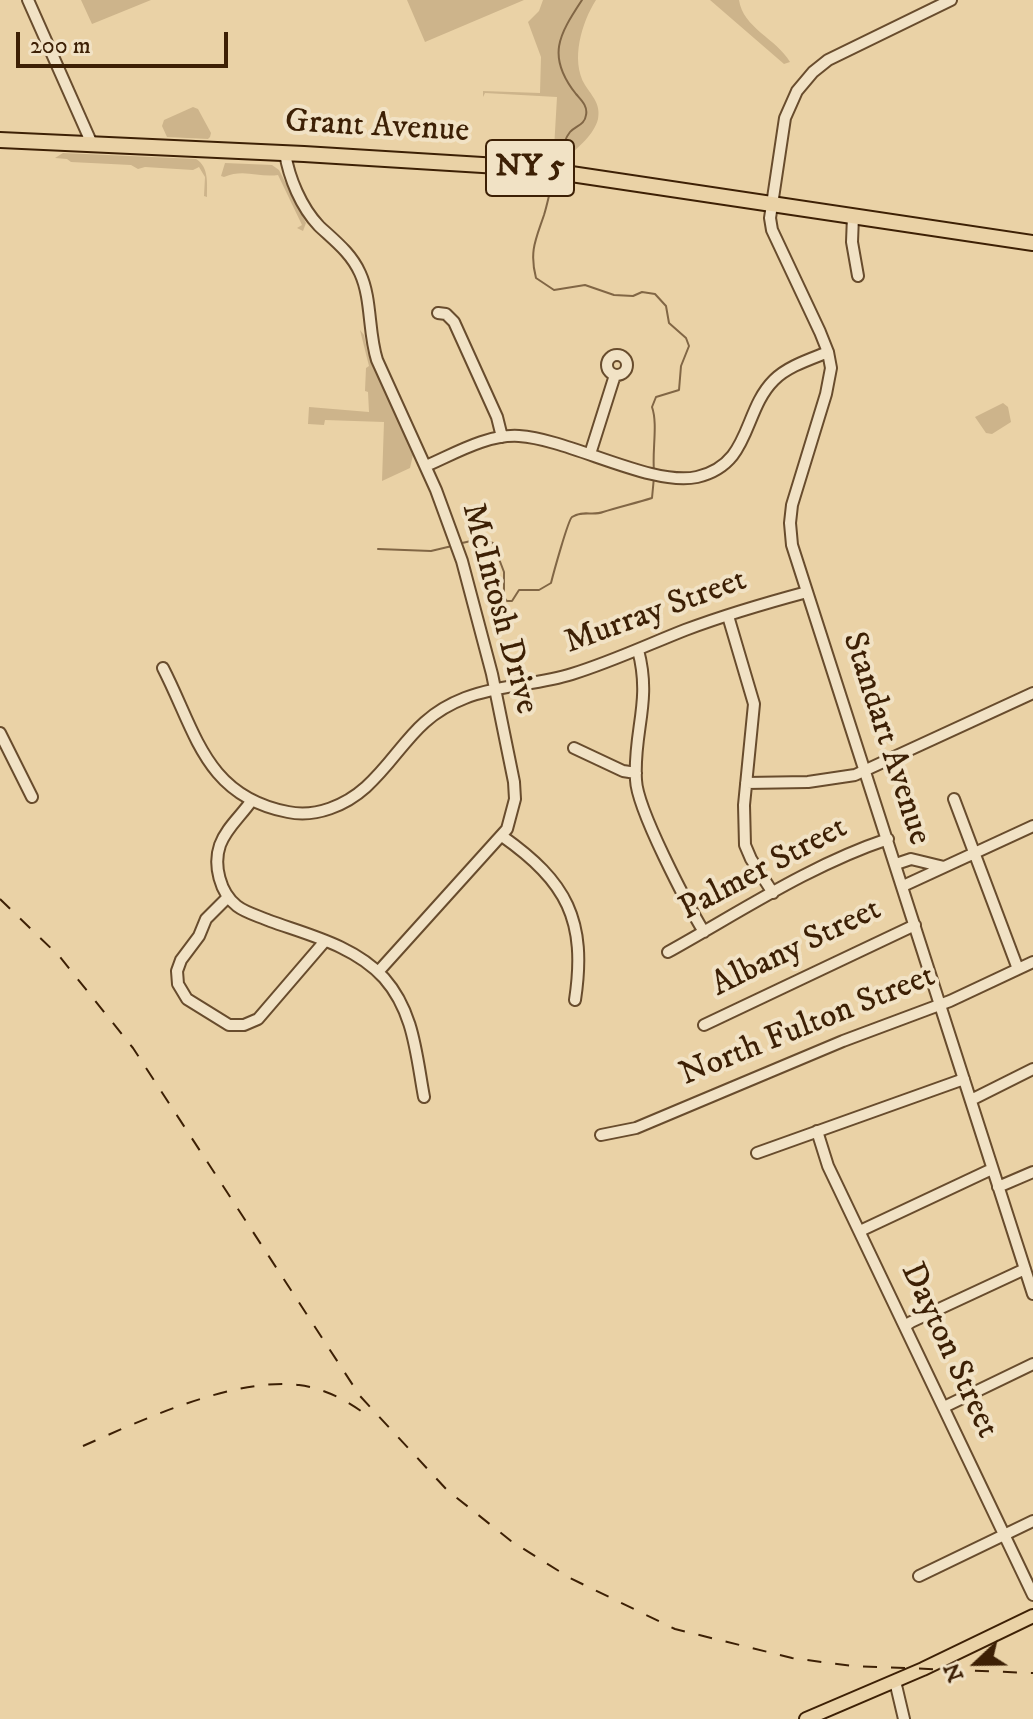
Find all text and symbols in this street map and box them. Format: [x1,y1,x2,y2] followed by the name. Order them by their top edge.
[20,16,232,66] scale bar
[30,31,91,61] text: 200 m
[284,103,470,153] street label: Grant Avenue
[486,140,574,196] road number: NY 5
[450,499,546,719] street label: McIntosh Drive
[560,561,752,665] street label: Murray Street
[831,628,939,850] street label: Standart Avenue
[673,809,855,931] street label: Palmer Street
[706,890,888,1008] street label: Albany Street
[674,957,942,1097] street label: North Fulton Street
[890,1257,1006,1445] street label: Dayton Street
[937,1623,1017,1703] north arrow
[938,1659,970,1686] text: N

